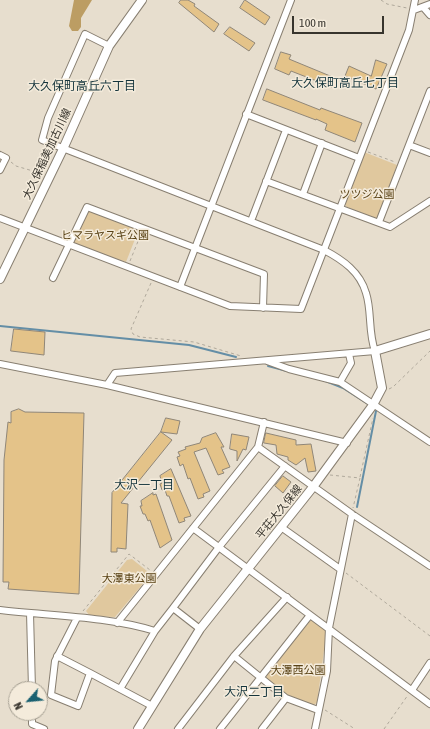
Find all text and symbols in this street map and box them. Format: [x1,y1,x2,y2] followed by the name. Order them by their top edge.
[294,8,386,34] scale bar
[299,16,326,30] text: 100 m
[291,76,399,90] district label: 大久保町高丘七丁目
[28,79,136,93] district label: 大久保町高丘六丁目
[20,106,74,202] street label: 大久保稲美加古川線
[340,188,394,202] park label: ツツジ公園
[61,229,149,243] park label: ヒマラヤスギ公園
[114,478,174,492] district label: 大沢一丁目
[253,482,305,542] street label: 平荘大久保線
[102,572,156,586] park label: 大澤東公園
[271,664,325,678] park label: 大澤西公園
[8,681,48,721] north arrow
[224,685,284,699] district label: 大沢二丁目
[11,700,25,712] text: N

